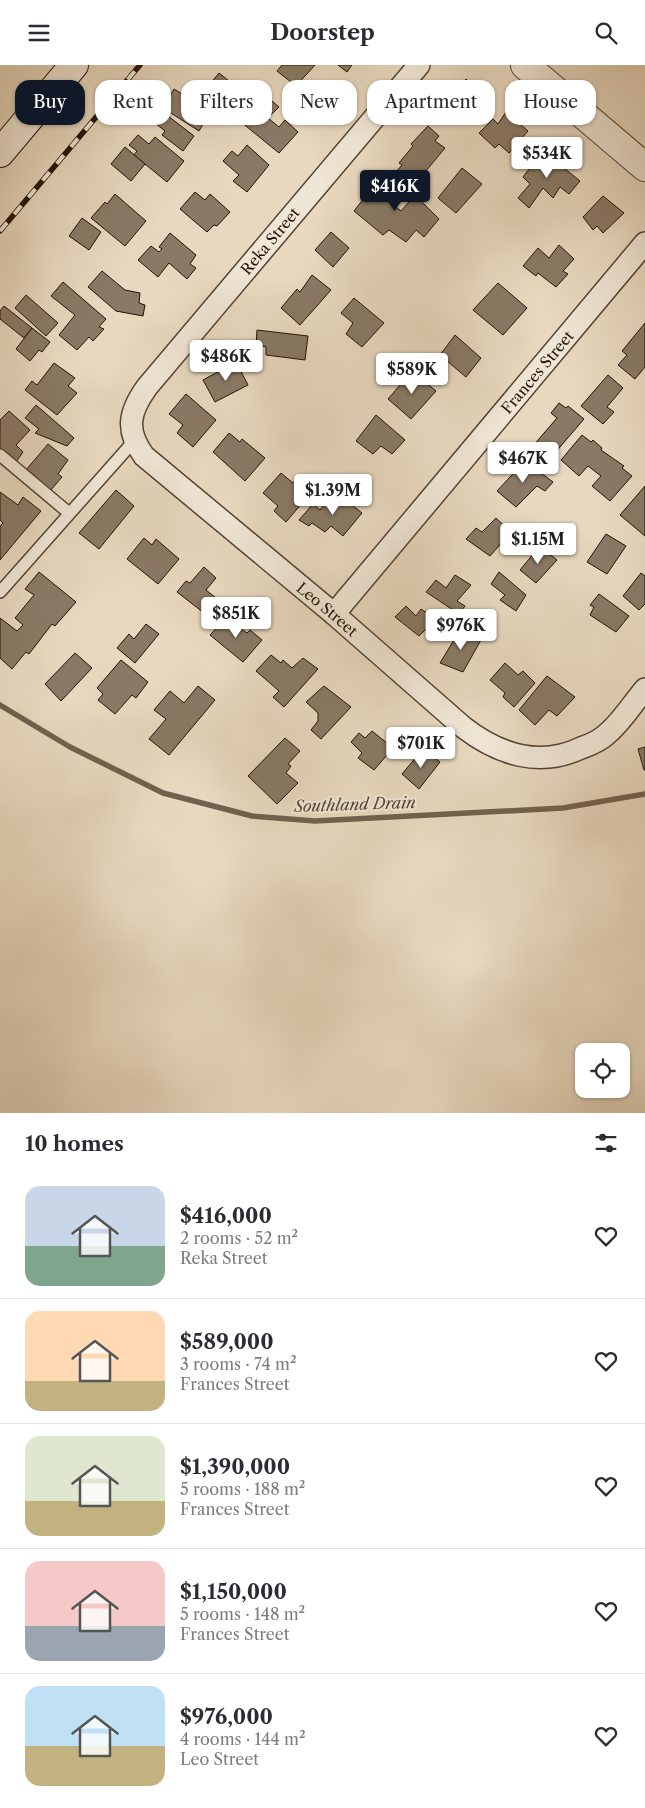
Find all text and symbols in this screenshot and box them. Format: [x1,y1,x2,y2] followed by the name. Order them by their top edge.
[25,19,53,47] icon: menu
[270,19,375,46] text: Doorstep
[592,19,620,47] icon: search
[15,80,85,125] chip: Buy
[95,80,171,125] chip: Rent
[181,80,272,125] chip: Filters
[282,80,357,125] chip: New
[367,80,495,125] chip: Apartment
[505,80,596,125] chip: House
[512,137,582,179] pin: $534K
[522,143,572,163] text: $534K
[360,169,430,212] pin: $416K
[371,176,419,196] text: $416K
[236,203,304,278] street label: Reka Street
[497,326,578,417] street label: Frances Street
[191,339,261,382] pin: $486K
[201,346,251,366] text: $486K
[377,353,447,395] pin: $589K
[387,359,437,379] text: $589K
[488,441,558,484] pin: $467K
[499,448,547,468] text: $467K
[292,473,374,516] pin: $1.39M
[305,480,361,500] text: $1.39M
[497,523,579,565] pin: $1.15M
[511,529,565,549] text: $1.15M
[293,578,362,641] street label: Leo Street
[201,597,271,639] pin: $851K
[212,603,260,623] text: $851K
[426,609,496,651] pin: $976K
[437,615,485,635] text: $976K
[386,727,456,769] pin: $701K
[397,733,445,753] text: $701K
[293,792,416,816] water label: Southland Drain
[575,1043,630,1098] map controls
[575,1043,630,1098] button: locate
[592,1129,620,1157] icon: filters
[25,1131,124,1156] text: 10 homes
[180,1203,272,1228] text: $416,000
[65,1206,125,1266] icon: home
[592,1222,620,1250] icon: heart
[180,1228,298,1248] text: 2 rooms · 52 m²
[180,1248,267,1268] text: Reka Street
[180,1329,274,1354] text: $589,000
[65,1331,125,1391] icon: home
[592,1347,620,1375] icon: heart
[180,1354,296,1374] text: 3 rooms · 74 m²
[180,1374,289,1394] text: Frances Street
[180,1454,290,1479] text: $1,390,000
[65,1456,125,1516] icon: home
[592,1472,620,1500] icon: heart
[180,1479,305,1499] text: 5 rooms · 188 m²
[180,1499,289,1519] text: Frances Street
[180,1579,287,1604] text: $1,150,000
[65,1581,125,1641] icon: home
[592,1597,620,1625] icon: heart
[180,1604,305,1624] text: 5 rooms · 148 m²
[180,1624,289,1644] text: Frances Street
[180,1704,273,1729] text: $976,000
[65,1706,125,1766] icon: home
[592,1722,620,1750] icon: heart
[180,1729,305,1749] text: 4 rooms · 144 m²
[180,1749,259,1769] text: Leo Street

